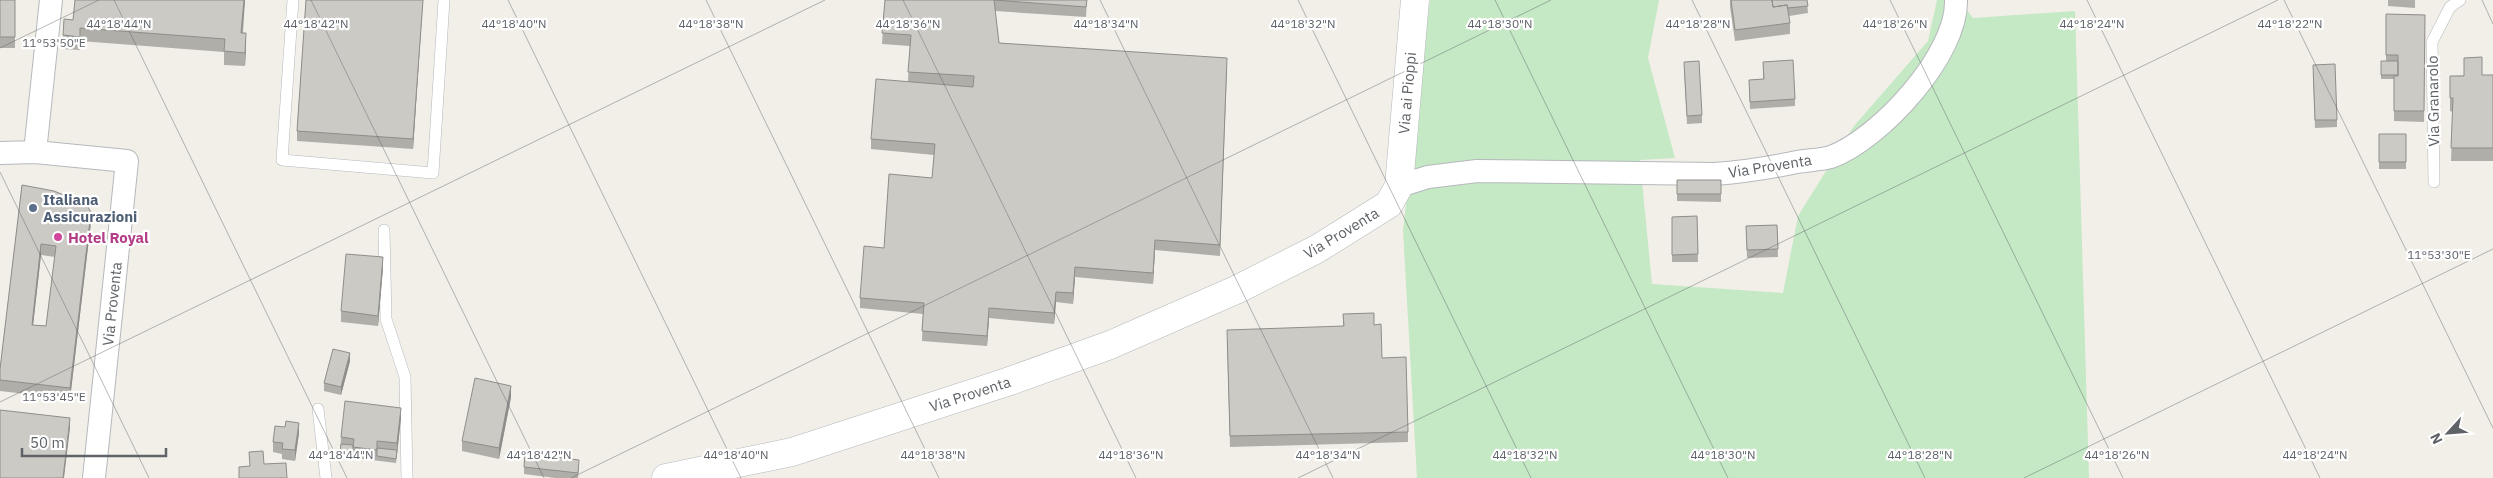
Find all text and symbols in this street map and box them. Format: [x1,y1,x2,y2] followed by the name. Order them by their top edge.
[86,16,152,31] text: 44°18'44"N
[283,16,349,31] text: 44°18'42"N
[481,16,547,31] text: 44°18'40"N
[678,16,744,31] text: 44°18'38"N
[875,16,941,31] text: 44°18'36"N
[1073,16,1139,31] text: 44°18'34"N
[1270,16,1336,31] text: 44°18'32"N
[1467,16,1533,31] text: 44°18'30"N
[1665,16,1731,31] text: 44°18'28"N
[1862,16,1928,31] text: 44°18'26"N
[2059,16,2125,31] text: 44°18'24"N
[2257,16,2323,31] text: 44°18'22"N
[22,35,86,50] text: 11°53'50"E
[1394,51,1420,135] street label: Via ai Pioppi
[2423,55,2443,147] street label: Via Granarolo
[1727,150,1813,182] street label: Via Proventa
[43,190,137,226] place label: Italiana Assicurazioni
[27,202,39,214] marker: Italiana Assicurazioni
[1300,203,1382,263] street label: Via Proventa
[68,228,149,247] place label: Hotel Royal
[52,231,64,243] marker: Hotel Royal
[2407,247,2471,262] text: 11°53'30"E
[98,261,126,347] street label: Via Proventa
[927,372,1013,416] street label: Via Proventa
[22,389,86,404] text: 11°53'45"E
[2423,408,2473,458] north arrow
[22,426,166,458] scale bar
[2426,430,2447,447] text: N
[30,433,65,452] text: 50 m
[308,447,374,462] text: 44°18'44"N
[506,447,572,462] text: 44°18'42"N
[703,447,769,462] text: 44°18'40"N
[900,447,966,462] text: 44°18'38"N
[1098,447,1164,462] text: 44°18'36"N
[1295,447,1361,462] text: 44°18'34"N
[1492,447,1558,462] text: 44°18'32"N
[1690,447,1756,462] text: 44°18'30"N
[1887,447,1953,462] text: 44°18'28"N
[2084,447,2150,462] text: 44°18'26"N
[2282,447,2348,462] text: 44°18'24"N

